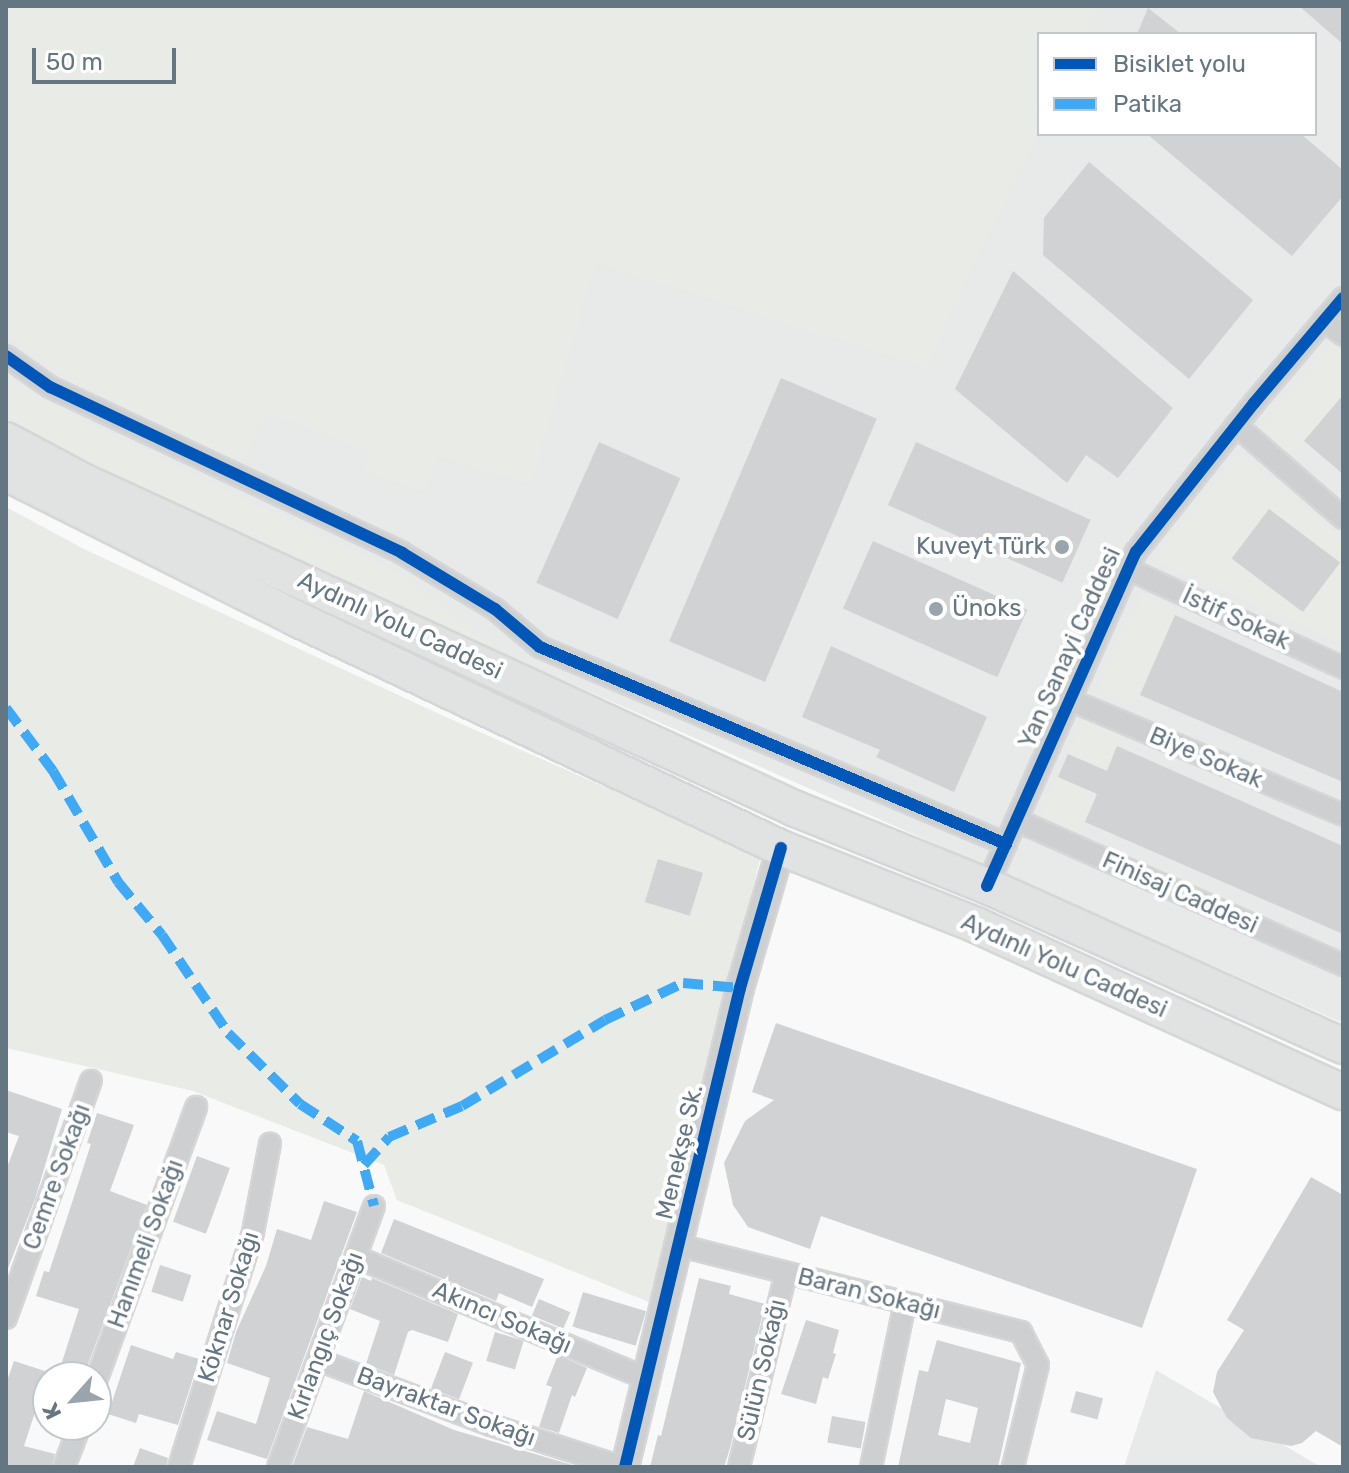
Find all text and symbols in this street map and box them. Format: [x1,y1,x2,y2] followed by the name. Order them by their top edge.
[36,32,180,82] scale bar
[1037,32,1317,136] legend
[46,48,103,76] text: 50 m
[1113,50,1246,78] text: Bisiklet yolu
[1113,90,1182,118] text: Patika
[915,533,1046,561] place label: Kuveyt Türk
[1053,538,1071,556] marker: Kuveyt Türk
[1013,543,1127,753] street label: Yan Sanayi Caddesi
[293,566,507,686] street label: Aydınlı Yolu Caddesi
[1178,582,1294,656] street label: İstif Sokak
[952,595,1022,623] place label: Ünoks
[927,600,945,618] marker: Ünoks
[1145,721,1267,795] street label: Biye Sokak
[1098,846,1262,940] street label: Finisaj Caddesi
[956,907,1172,1025] street label: Aydınlı Yolu Caddesi
[650,1082,710,1222] street label: Menekşe Sk.
[17,1100,97,1254] street label: Cemre Sokağı
[102,1156,190,1332] street label: Hanımeli Sokağı
[192,1228,266,1386] street label: Köknar Sokağı
[282,1248,370,1424] street label: Kırlangıç Sokağı
[795,1262,943,1326] street label: Baran Sokağı
[428,1276,576,1360] street label: Akıncı Sokağı
[732,1296,792,1444] street label: Sülün Sokağı
[32,1361,112,1441] north arrow
[352,1361,540,1453] street label: Bayraktar Sokağı
[37,1399,67,1424] text: K

